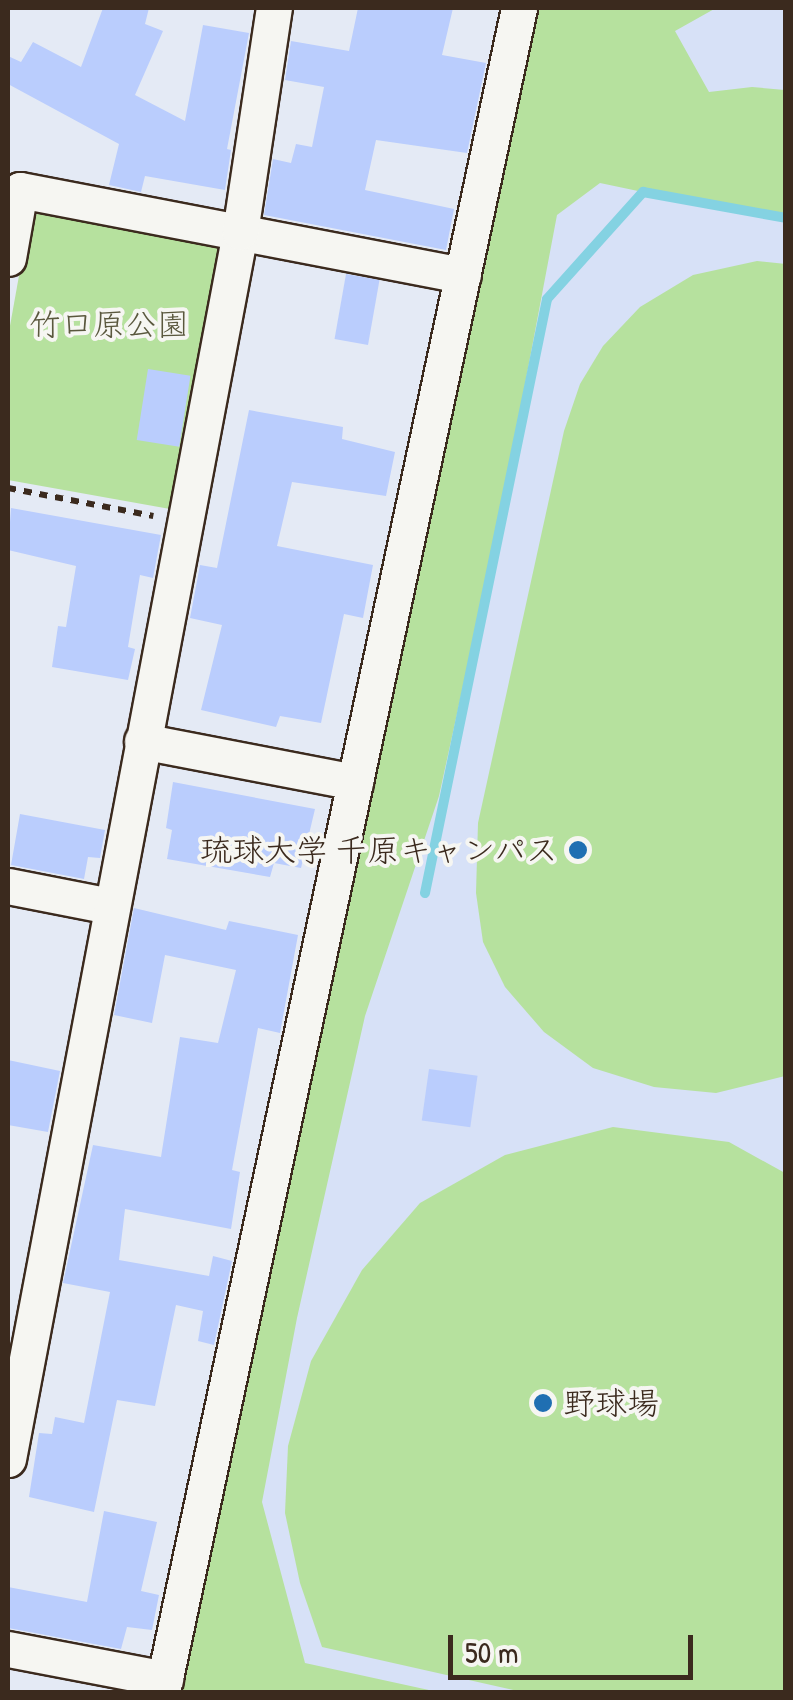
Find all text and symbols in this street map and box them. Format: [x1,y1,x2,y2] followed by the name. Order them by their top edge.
[29,305,189,343] park label: 竹口原公園
[199,831,558,869] place label: 琉球大学 千原キャンパス
[567,839,589,861] marker: 琉球大学 千原キャンパス
[563,1384,659,1422] place label: 野球場
[532,1392,554,1414] marker: 野球場
[453,1615,698,1677] scale bar
[465,1632,518,1672] text: 50 m

